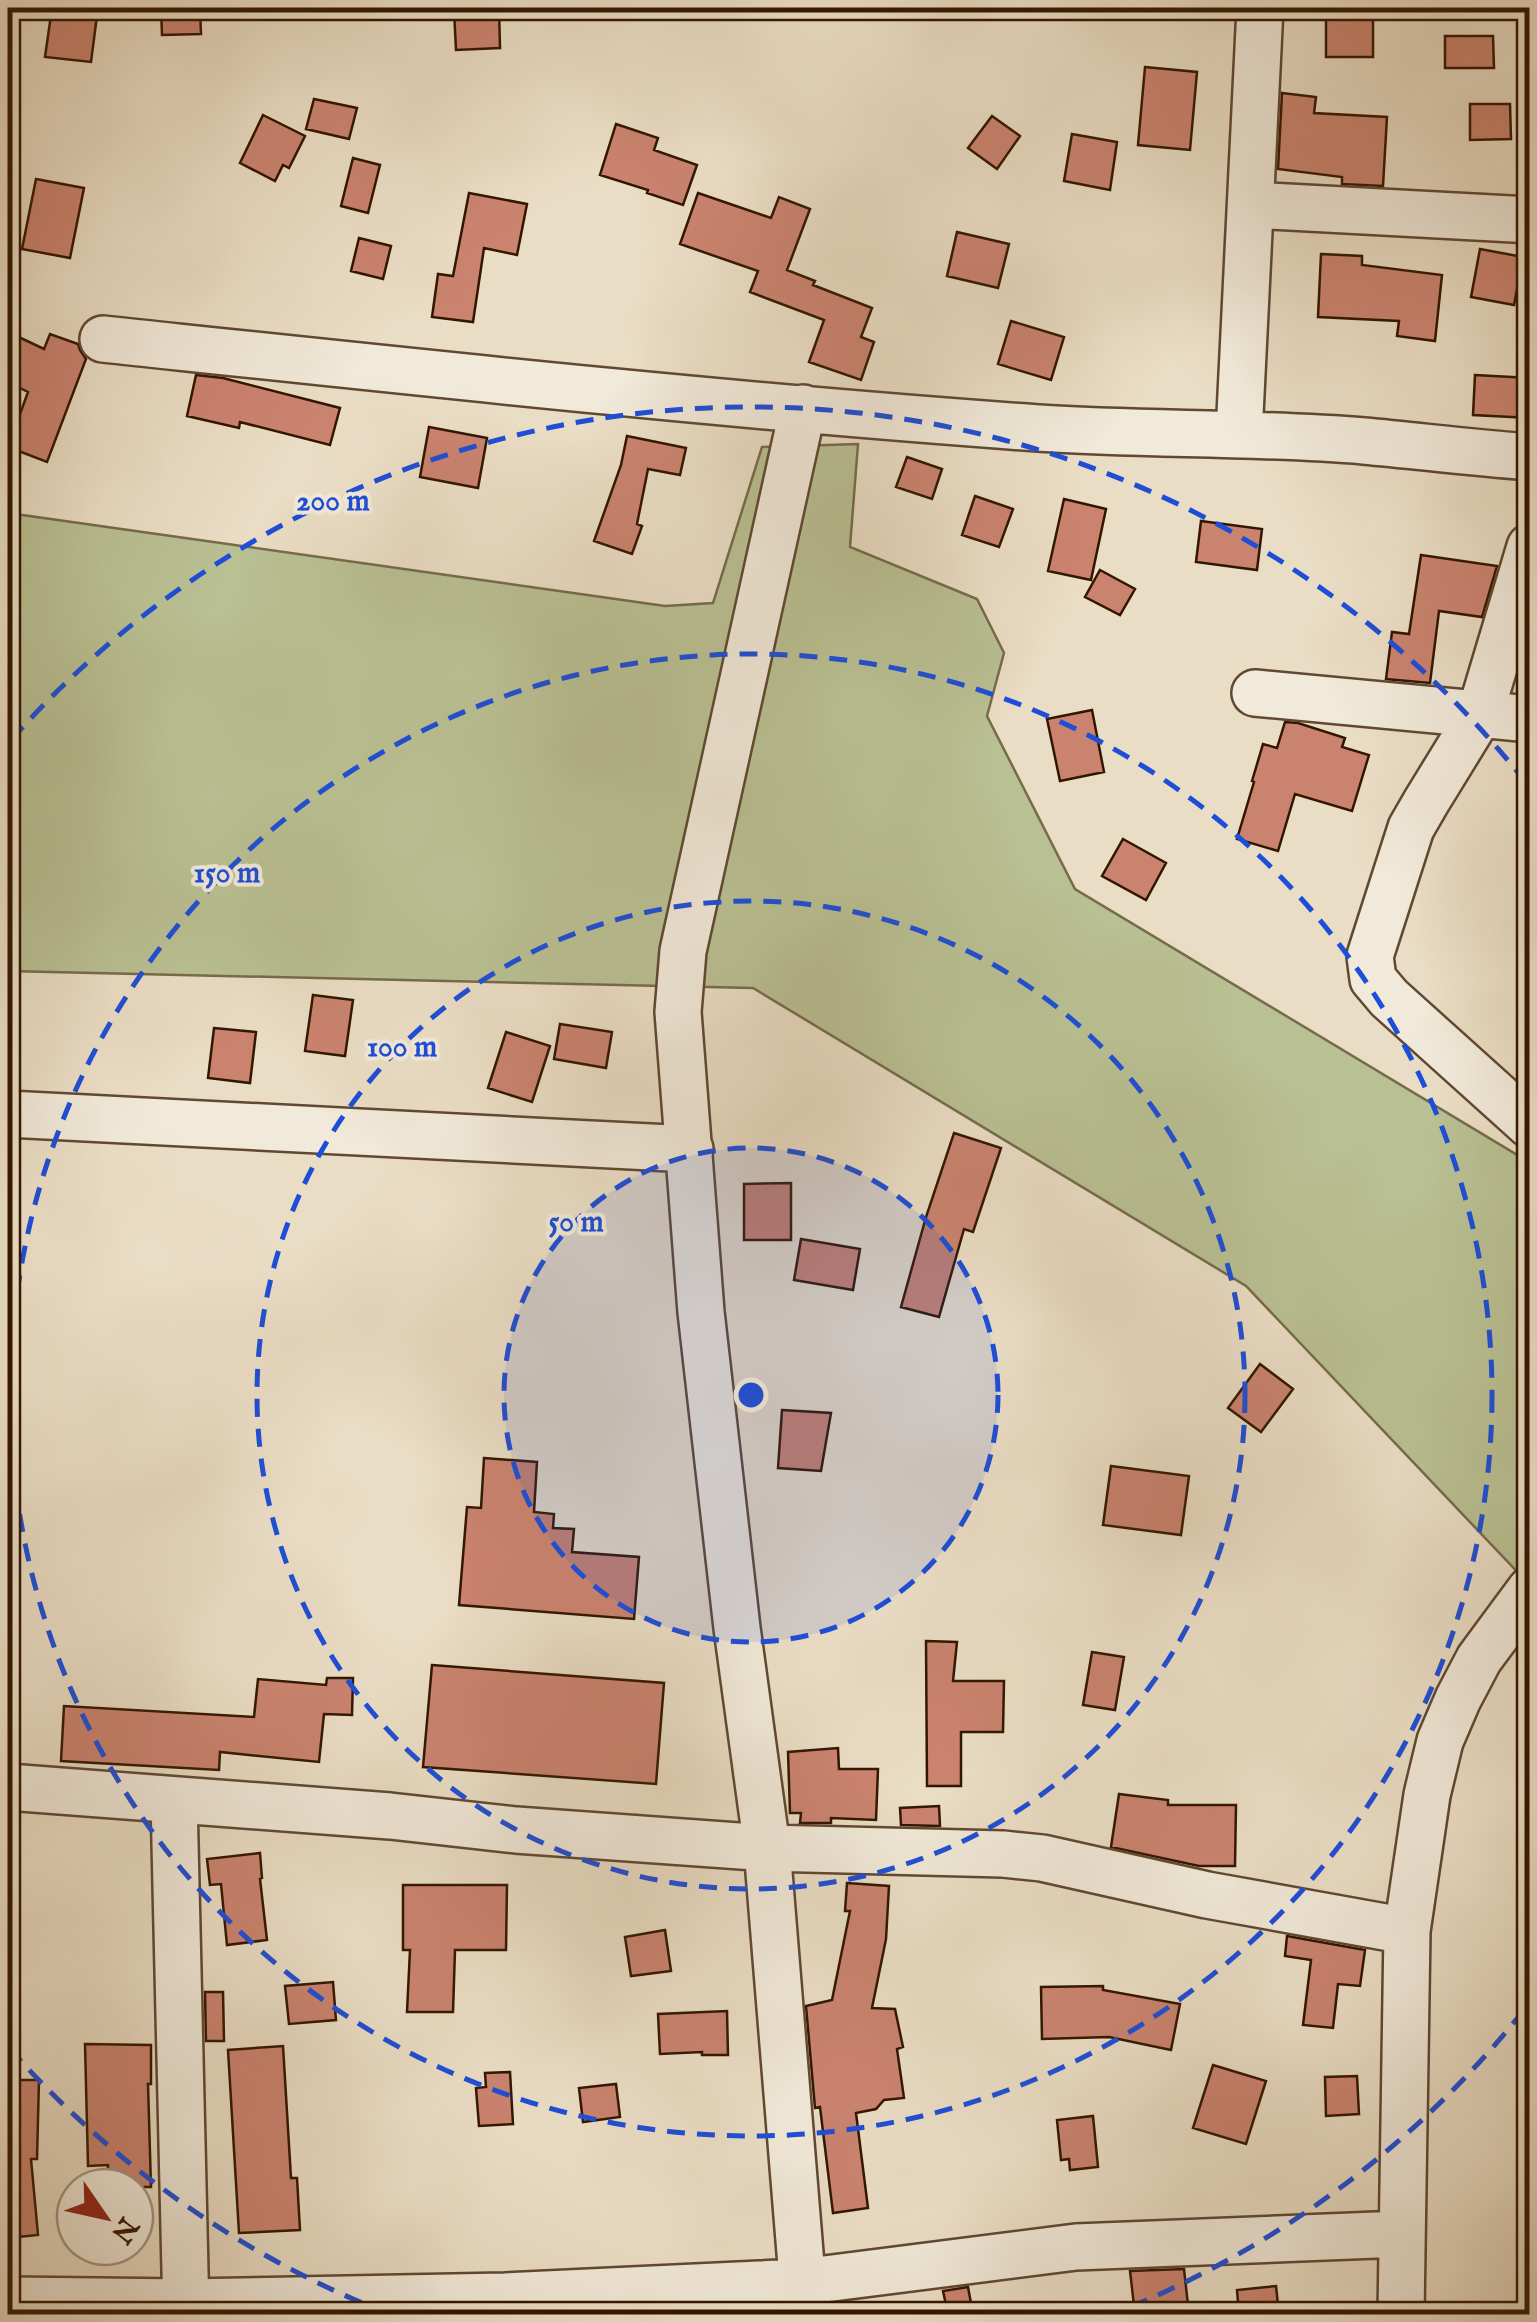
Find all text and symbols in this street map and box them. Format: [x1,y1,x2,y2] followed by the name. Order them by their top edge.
[296,483,370,521] text: 200 m
[194,855,260,893] text: 150 m
[367,1029,437,1067] text: 100 m
[548,1204,604,1242] text: 50 m
[733,1377,769,1413] centre of rings
[55,2167,155,2267] north arrow
[102,2209,145,2249] text: N

